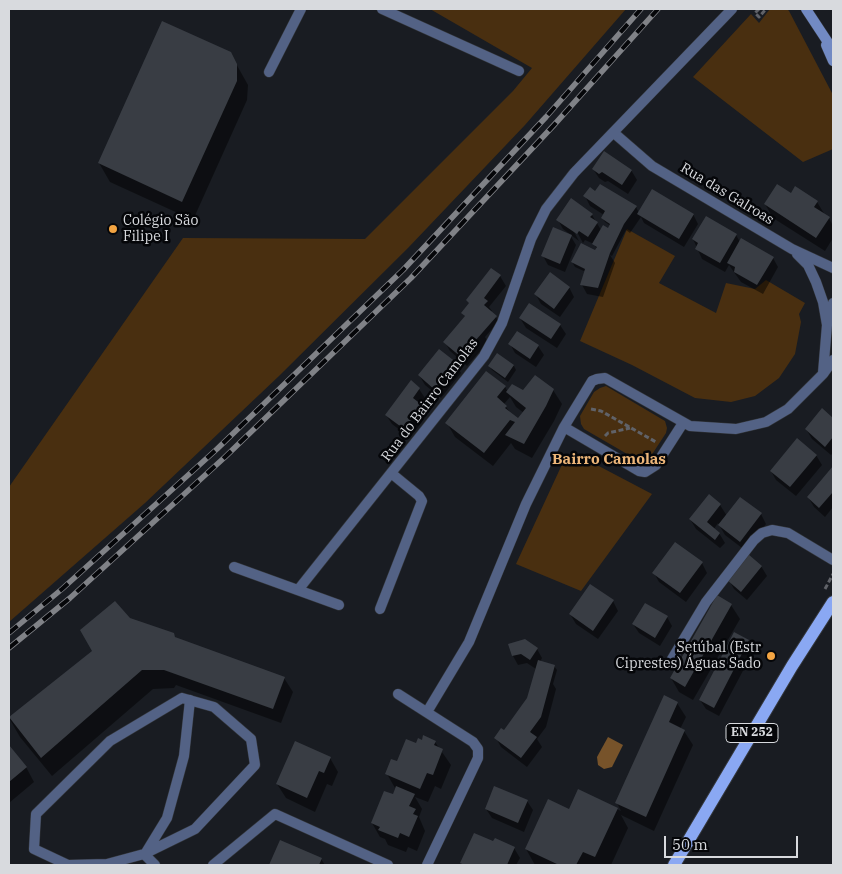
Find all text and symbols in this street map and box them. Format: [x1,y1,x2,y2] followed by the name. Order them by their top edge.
[677,160,777,228] street label: Rua das Galroas
[123,213,198,246] place label: Colégio São Filipe I
[107,223,119,235] marker: Colégio São Filipe I
[378,335,482,465] street label: Rua do Bairro Camolas
[552,451,666,469] district label: Bairro Camolas
[615,640,761,672] place label: Setúbal (Estr Ciprestes) Águas Sado
[765,650,777,662] marker: Setúbal (Estr Ciprestes) Águas Sado
[726,724,778,742] road number: EN 252
[667,826,801,858] scale bar
[672,835,708,854] text: 50 m

